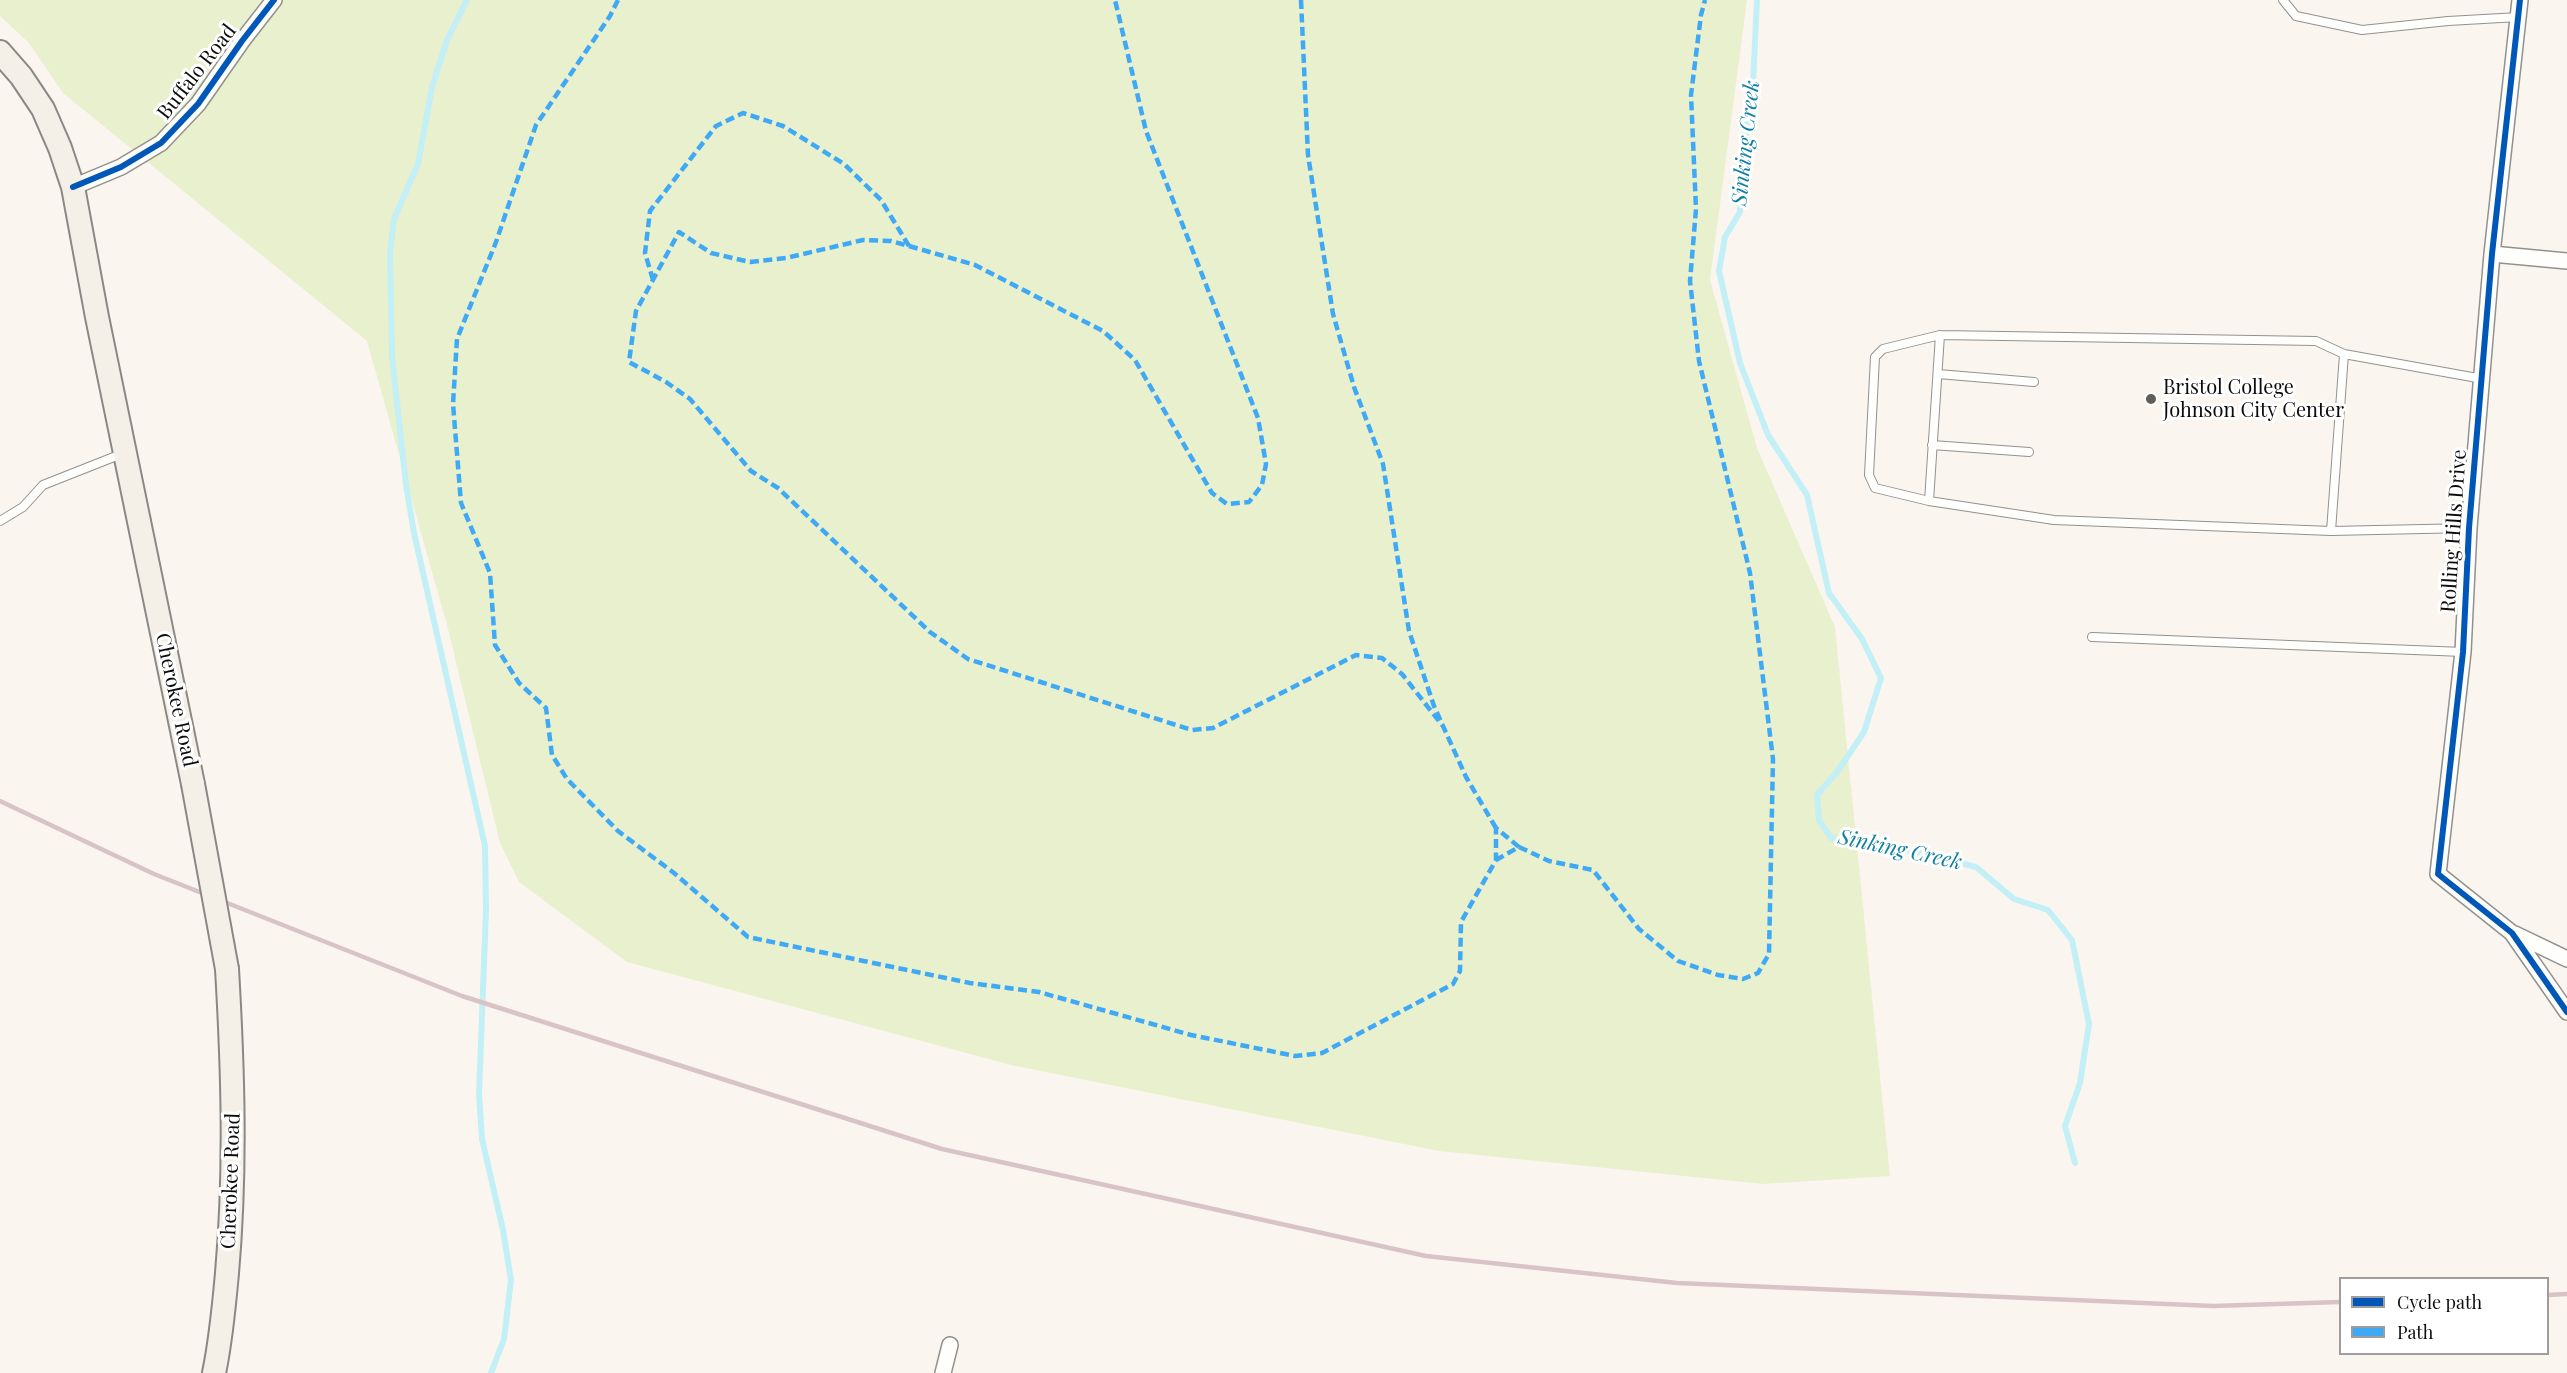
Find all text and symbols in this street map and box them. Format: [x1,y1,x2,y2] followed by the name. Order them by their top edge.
[152,20,242,124] street label: Buffalo Road
[1727,79,1765,207] water label: Sinking Creek
[2163,376,2344,423] place label: Bristol College Johnson City Center
[2144,392,2158,406] marker: Bristol College Johnson City Center
[2436,449,2472,613] street label: Rolling Hills Drive
[150,631,202,769] street label: Cherokee Road
[1836,825,1964,875] water label: Sinking Creek
[217,1113,245,1249] street label: Cherokee Road
[2339,1277,2549,1355] legend
[2397,1290,2482,1314] text: Cycle path
[2397,1320,2433,1344] text: Path

